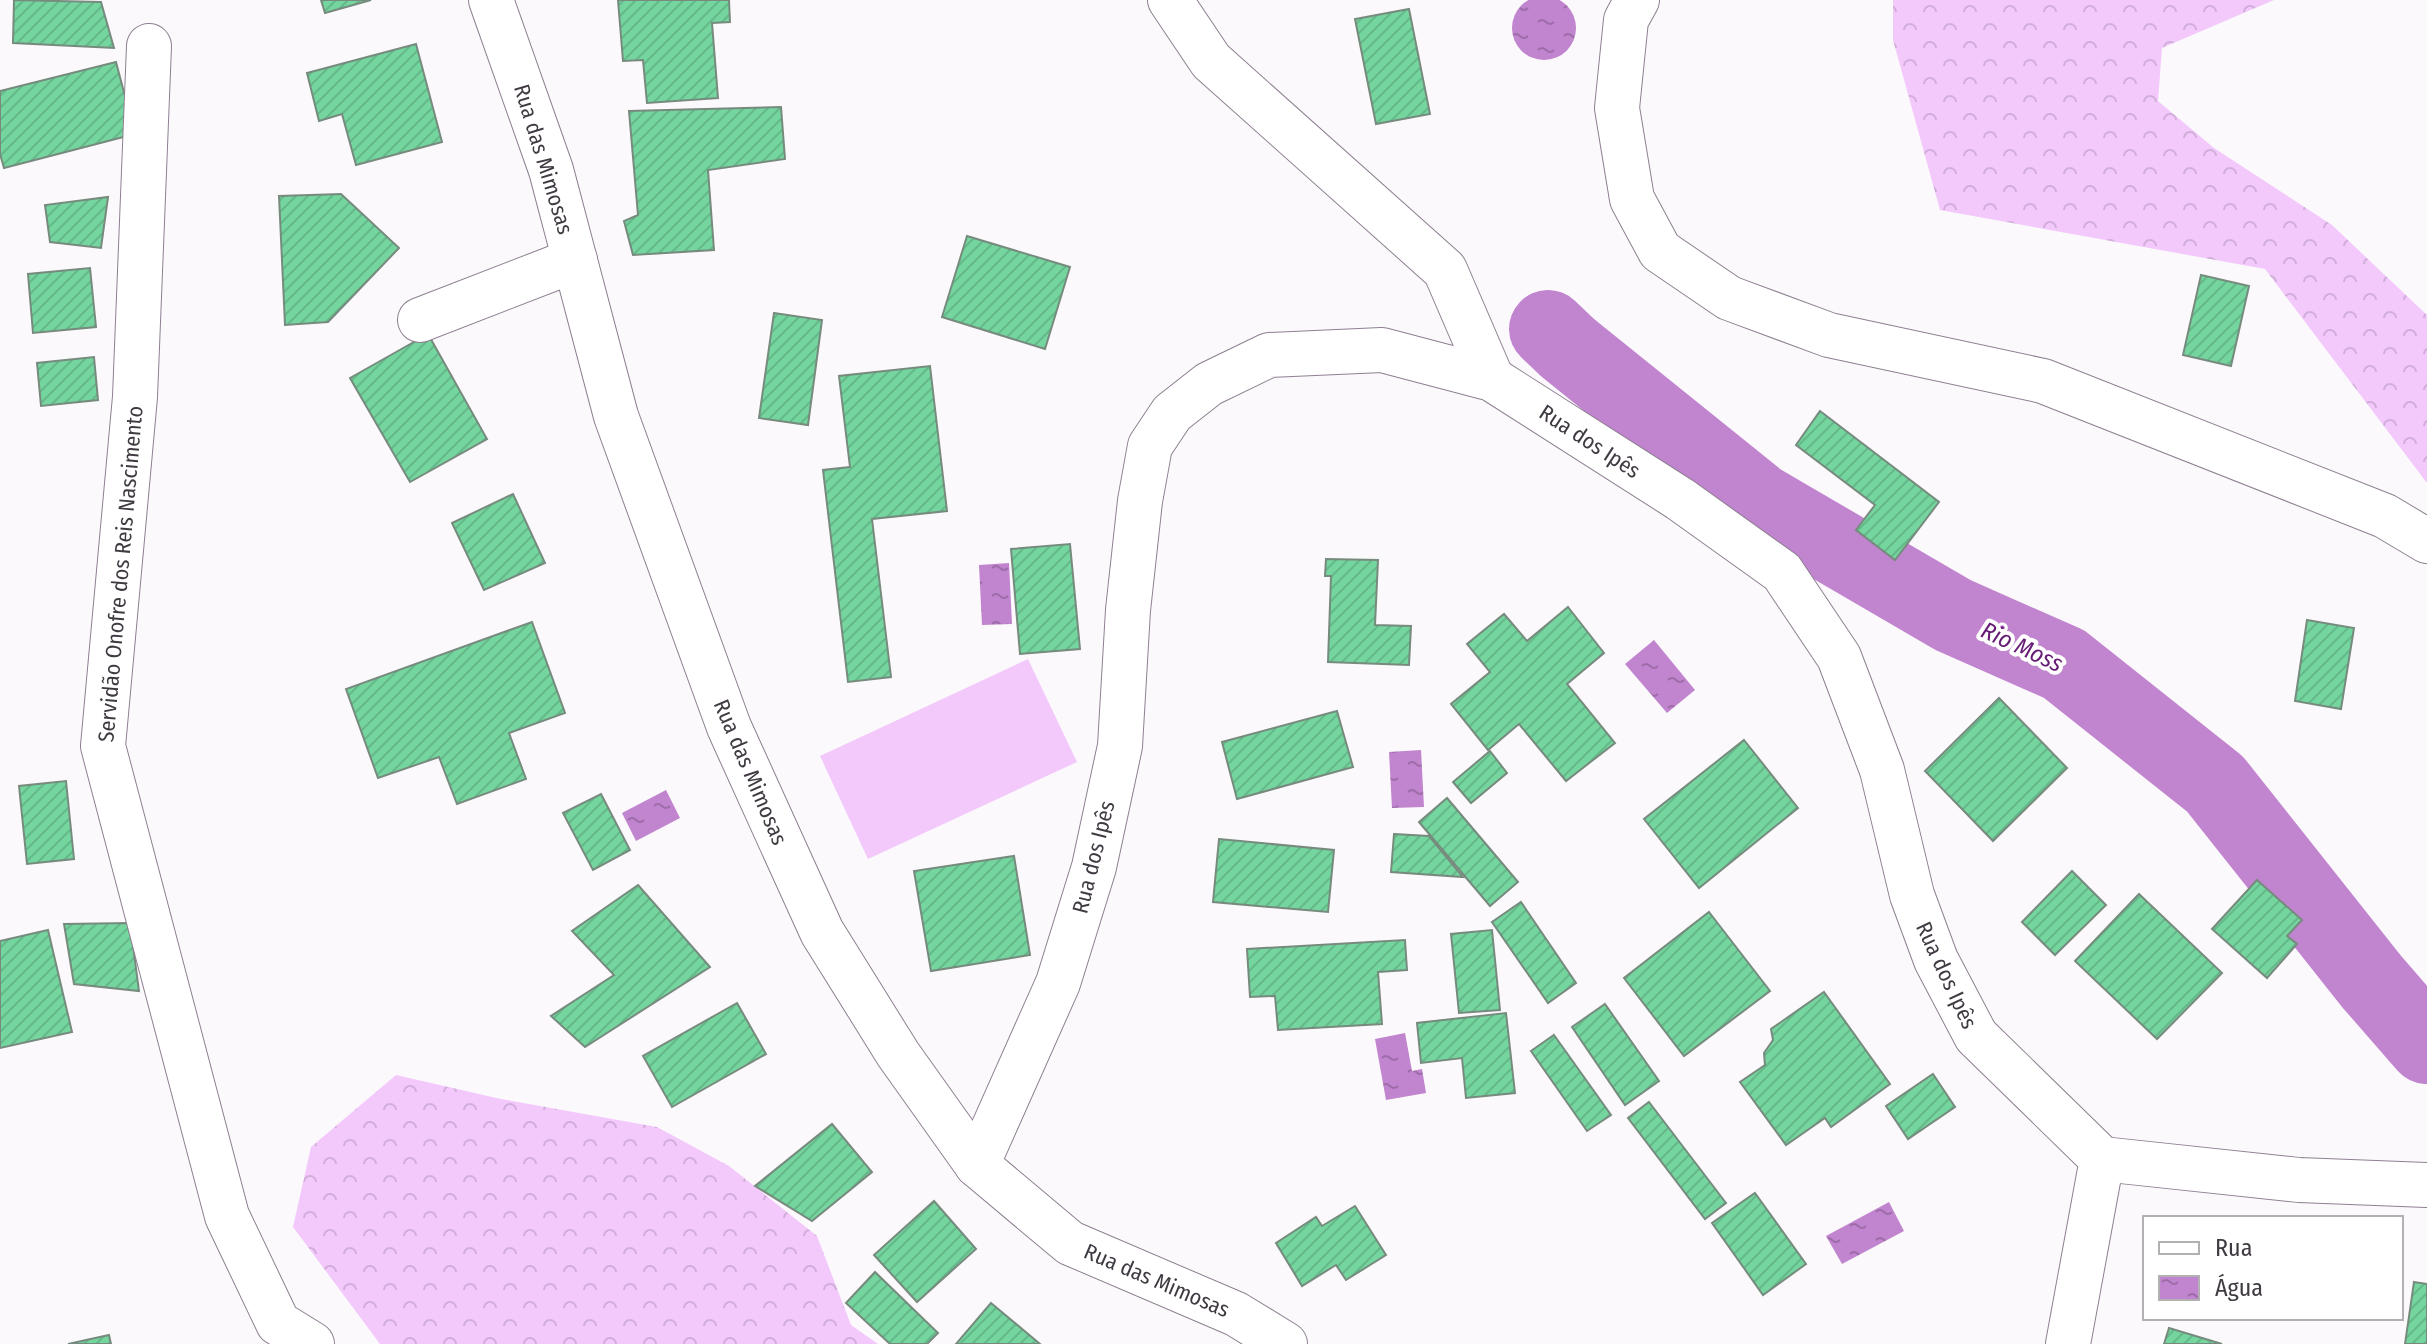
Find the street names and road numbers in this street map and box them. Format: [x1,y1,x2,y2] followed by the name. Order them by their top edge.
[508,81,579,237] street label: Rua das Mimosas
[1534,399,1645,484] street label: Rua dos Ipês
[92,405,149,743] street label: Servidão Onofre dos Reis Nascimento
[708,695,793,849] street label: Rua das Mimosas
[1066,798,1121,916] street label: Rua dos Ipês
[1910,917,1983,1033] street label: Rua dos Ipês
[1080,1238,1234,1323] street label: Rua das Mimosas

